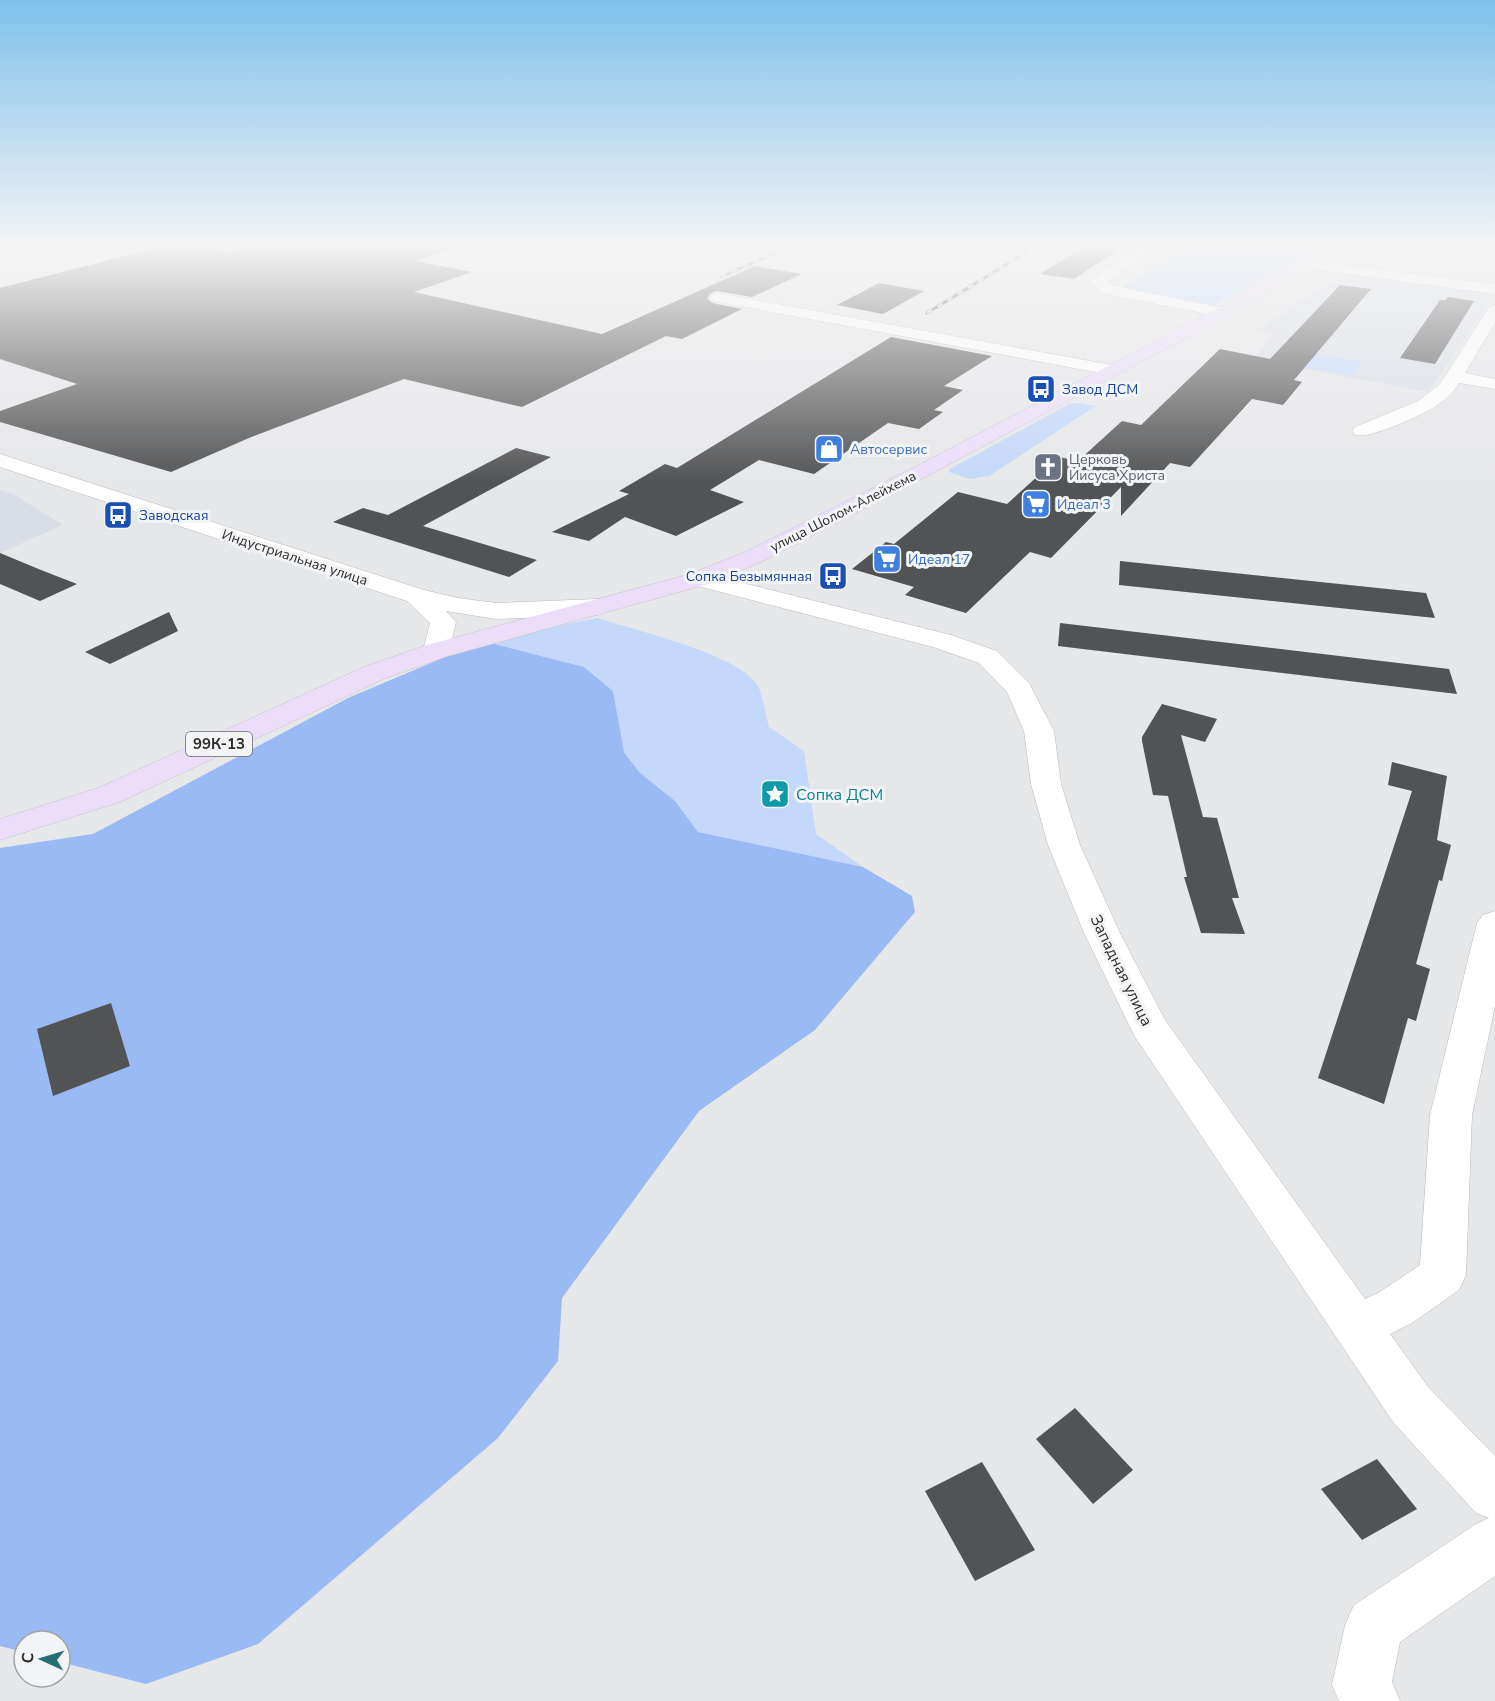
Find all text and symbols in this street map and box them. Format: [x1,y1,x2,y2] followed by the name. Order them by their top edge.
[1025,373,1057,405] bus stop icon: Завод ДСМ
[1062,380,1138,399] place label: Завод ДСМ
[813,433,845,465] shop icon: Автосервис
[850,440,927,459] place label: Автосервис
[1069,450,1165,485] place label: Церковь Иисуса Христа
[1032,451,1064,483] church icon: Церковь Иисуса Христа
[767,466,920,557] street label: улица Шолом-Алейхема
[1020,488,1052,520] supermarket icon: Идеал 3
[1057,495,1111,514] place label: Идеал 3
[102,499,134,531] bus stop icon: Заводская
[139,506,208,525] place label: Заводская
[219,525,370,590] street label: Индустриальная улица
[871,543,903,575] supermarket icon: Идеал 17
[908,550,970,569] place label: Идеал 17
[817,560,849,592] bus stop icon: Сопка Безымянная
[686,567,812,586] place label: Сопка Безымянная
[186,732,252,756] road number: 99К-13
[759,778,791,810] place icon: Сопка ДСМ
[796,784,883,806] place label: Сопка ДСМ
[1085,911,1158,1030] street label: Западная улица
[12,1629,72,1689] north arrow
[17,1652,39,1664] text: С

